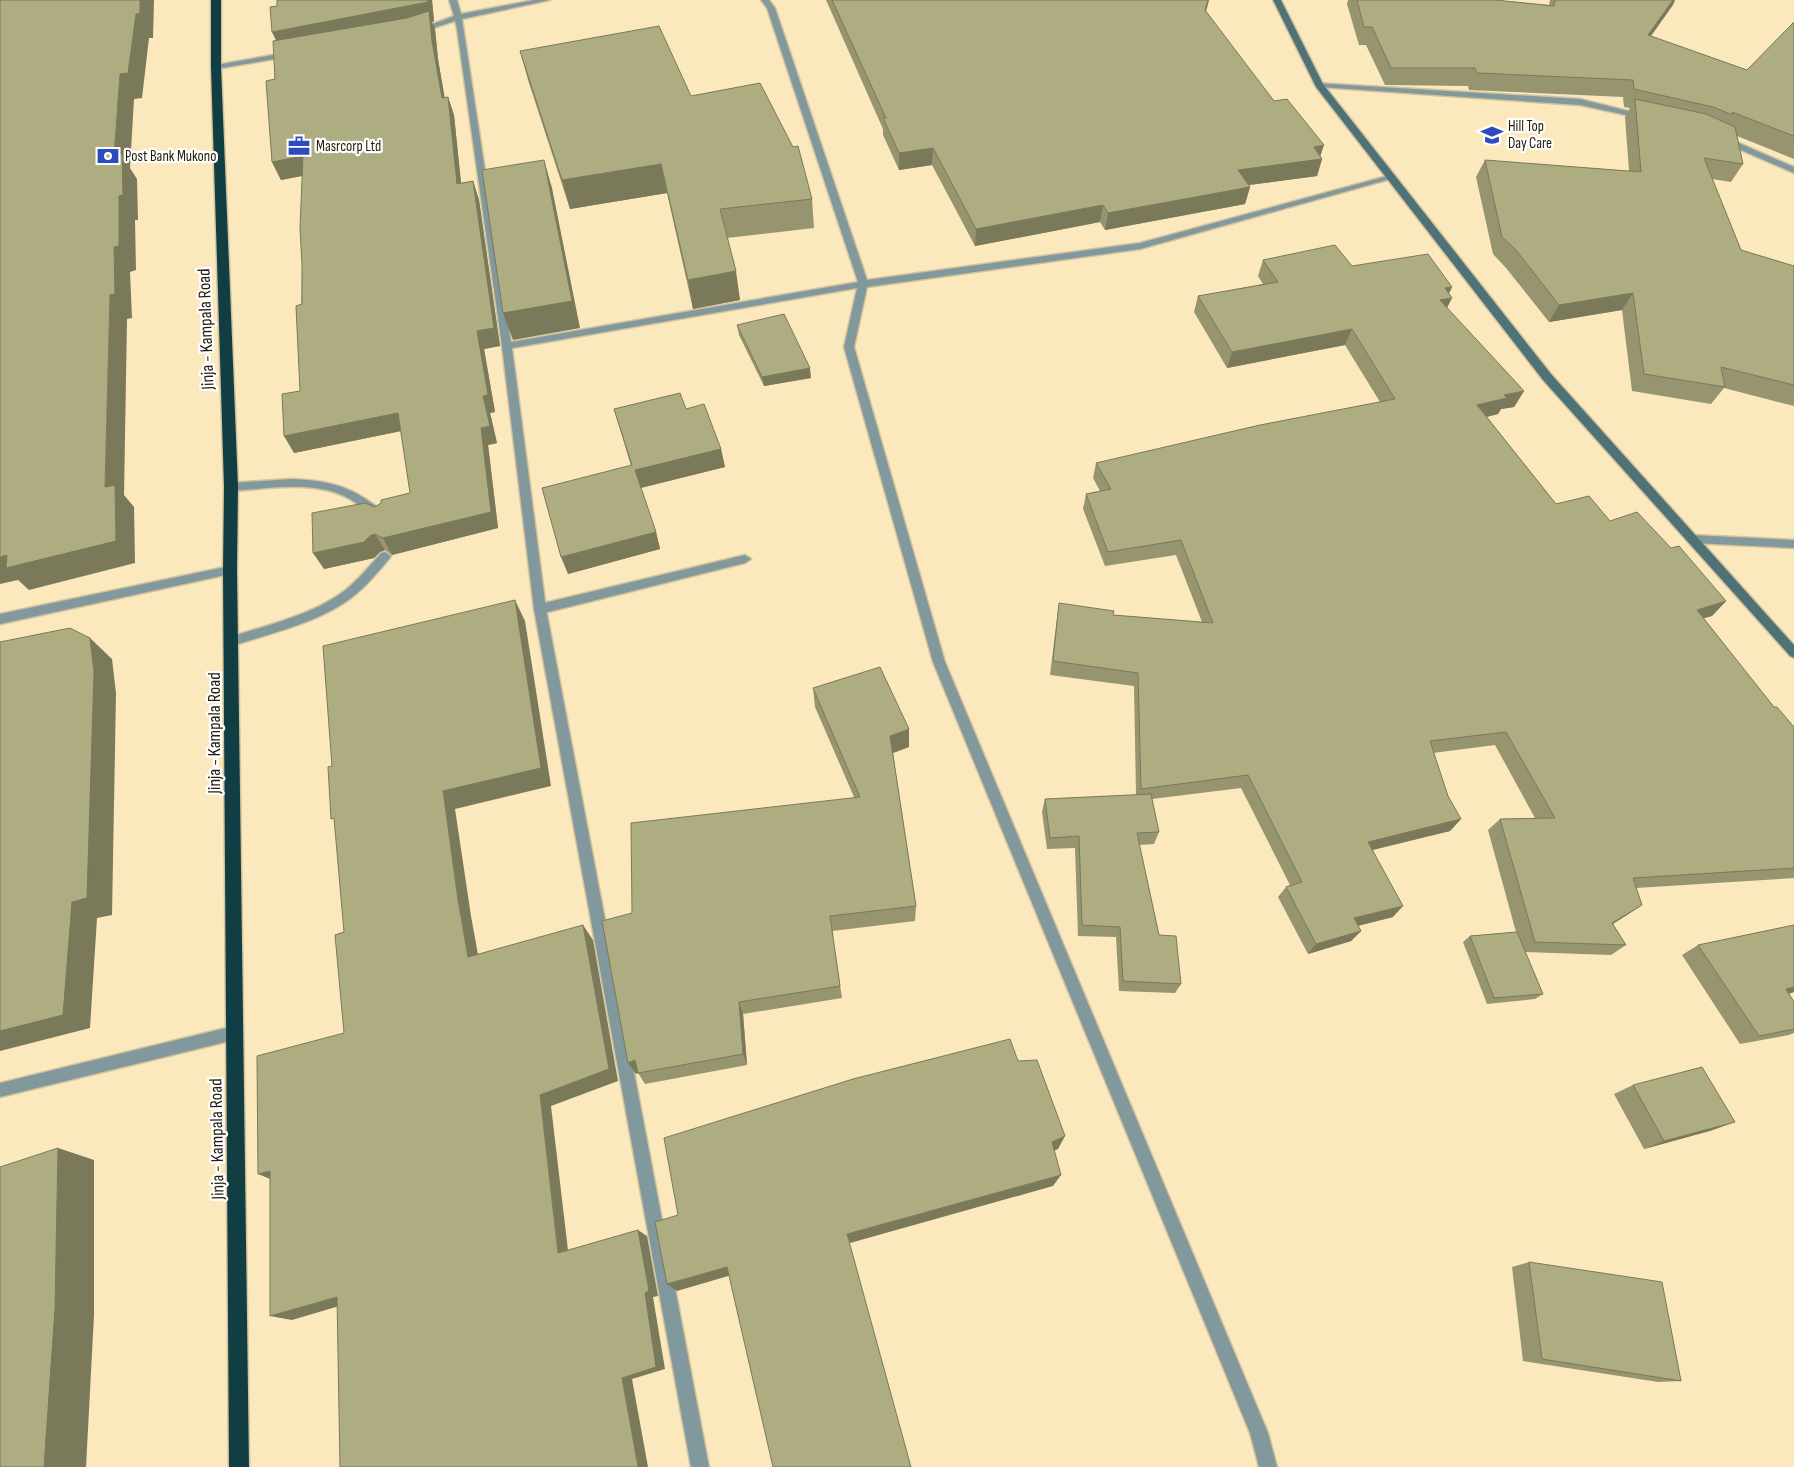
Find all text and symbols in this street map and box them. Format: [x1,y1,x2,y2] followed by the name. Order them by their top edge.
[1508,117,1552,153] place label: Hill Top Day Care
[1479,122,1505,148] school or university icon: Hill Top Day Care
[286,133,312,159] office icon: Masrcorp Ltd
[316,137,381,156] place label: Masrcorp Ltd
[95,143,121,169] bank icon: Post Bank Mukono
[125,147,216,166] place label: Post Bank Mukono
[193,268,219,391] street label: Jinja - Kampala Road
[204,672,225,795] street label: Jinja - Kampala Road
[205,1078,229,1201] street label: Jinja - Kampala Road

